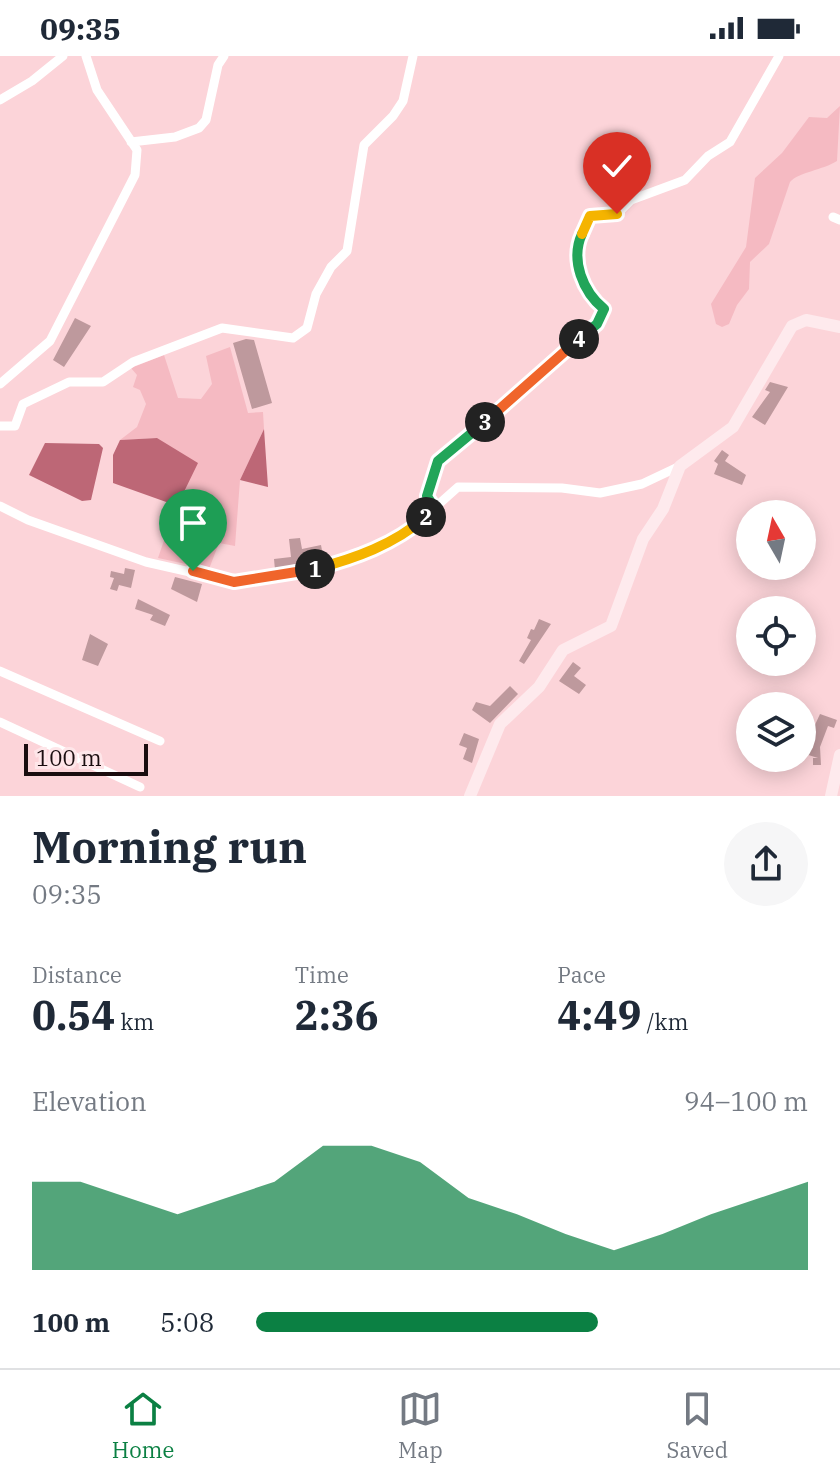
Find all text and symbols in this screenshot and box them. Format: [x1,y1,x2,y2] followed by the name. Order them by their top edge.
[40,9,121,48] text: 09:35
[583,132,651,214] pin
[595,144,639,188] icon: check
[559,319,599,359] pin: 4
[572,324,586,353] text: 4
[465,402,505,442] pin: 3
[478,407,492,436] text: 3
[159,489,227,571] pin
[406,497,446,537] pin: 2
[736,500,816,580] north arrow
[736,500,816,772] map controls
[171,501,215,545] icon: arrive
[419,502,433,531] text: 2
[295,549,335,589] pin: 1
[308,554,322,583] text: 1
[736,596,816,676] button: locate
[736,692,816,772] button: layers
[24,740,148,776] scale bar
[36,743,102,772] text: 100 m
[32,818,307,875] text: Morning run
[724,822,808,906] button: share
[32,877,102,911] text: 09:35
[32,960,122,989] text: Distance
[295,960,349,989] text: Time
[557,960,606,989] text: Pace
[32,989,115,1041] text: 0.54
[295,989,379,1041] text: 2:36
[557,989,641,1041] text: 4:49
[115,1007,154,1036] text: km
[641,1007,688,1036] text: /km
[32,1084,147,1118] text: Elevation
[684,1084,808,1118] text: 94–100 m
[32,1305,110,1339] text: 100 m
[160,1305,214,1339] text: 5:08
[112,1387,174,1464] tab: Home
[398,1387,443,1464] tab: Map
[667,1387,728,1464] tab: Saved

